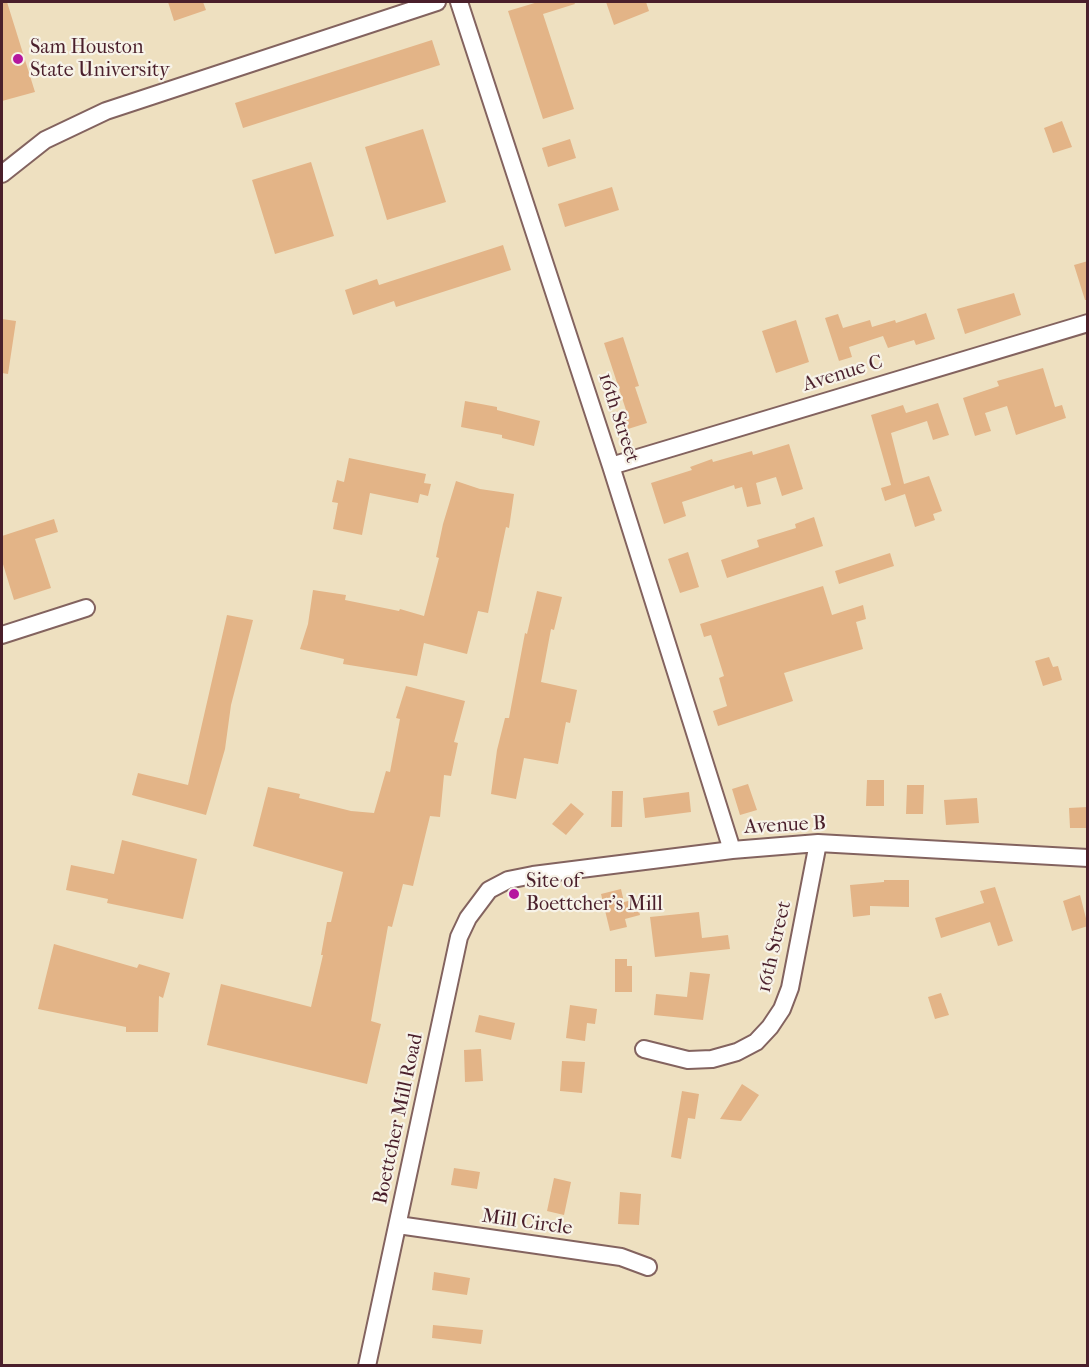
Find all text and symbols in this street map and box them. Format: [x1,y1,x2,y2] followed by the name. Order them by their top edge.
[30,36,170,83] place label: Sam Houston State University
[11,52,25,66] marker: Sam Houston State University
[800,350,886,398] street label: Avenue C
[592,370,644,466] street label: 16th Street
[744,812,826,840] street label: Avenue B
[526,870,663,917] place label: Site of Boettcher's Mill
[507,887,521,901] marker: Site of Boettcher's Mill
[753,899,797,995] street label: 16th Street
[369,1031,429,1207] street label: Boettcher Mill Road
[480,1205,574,1241] street label: Mill Circle

